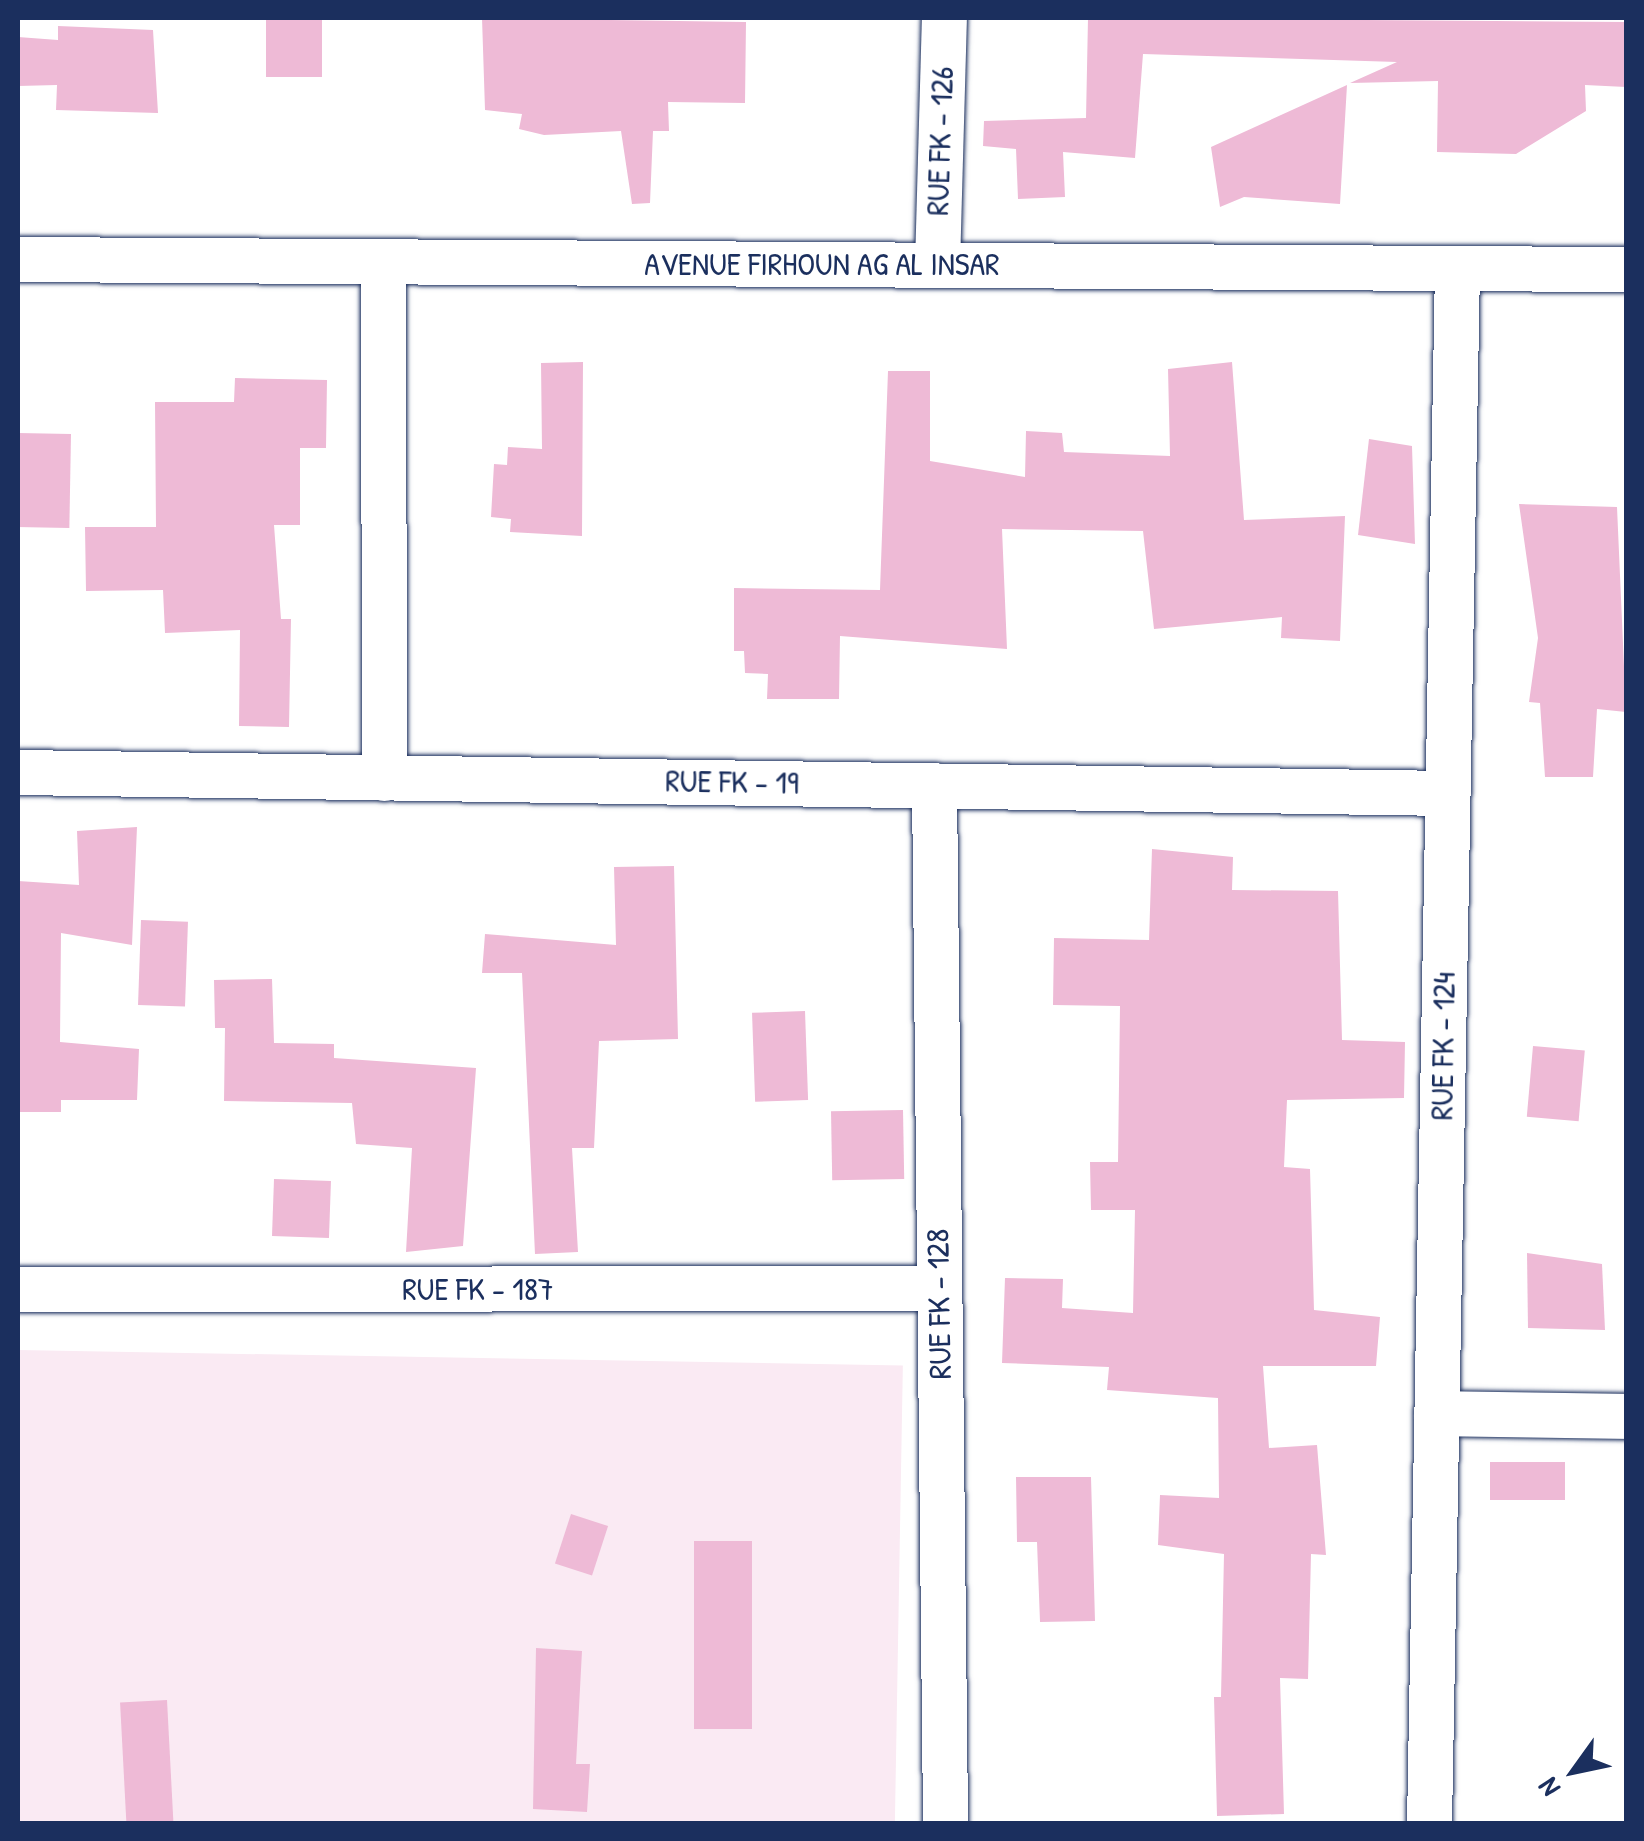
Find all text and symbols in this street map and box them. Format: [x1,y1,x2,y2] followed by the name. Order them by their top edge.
[918,66,962,216] street label: RUE FK - 126
[644,245,1000,283] street label: AVENUE FIRHOUN AG AL INSAR
[665,762,799,802] street label: RUE FK - 19
[1423,971,1463,1121] street label: RUE FK - 124
[918,1228,960,1380] street label: RUE FK - 128
[402,1270,554,1308] street label: RUE FK - 187
[1524,1721,1624,1821] north arrow
[1529,1771,1569,1804] text: N

